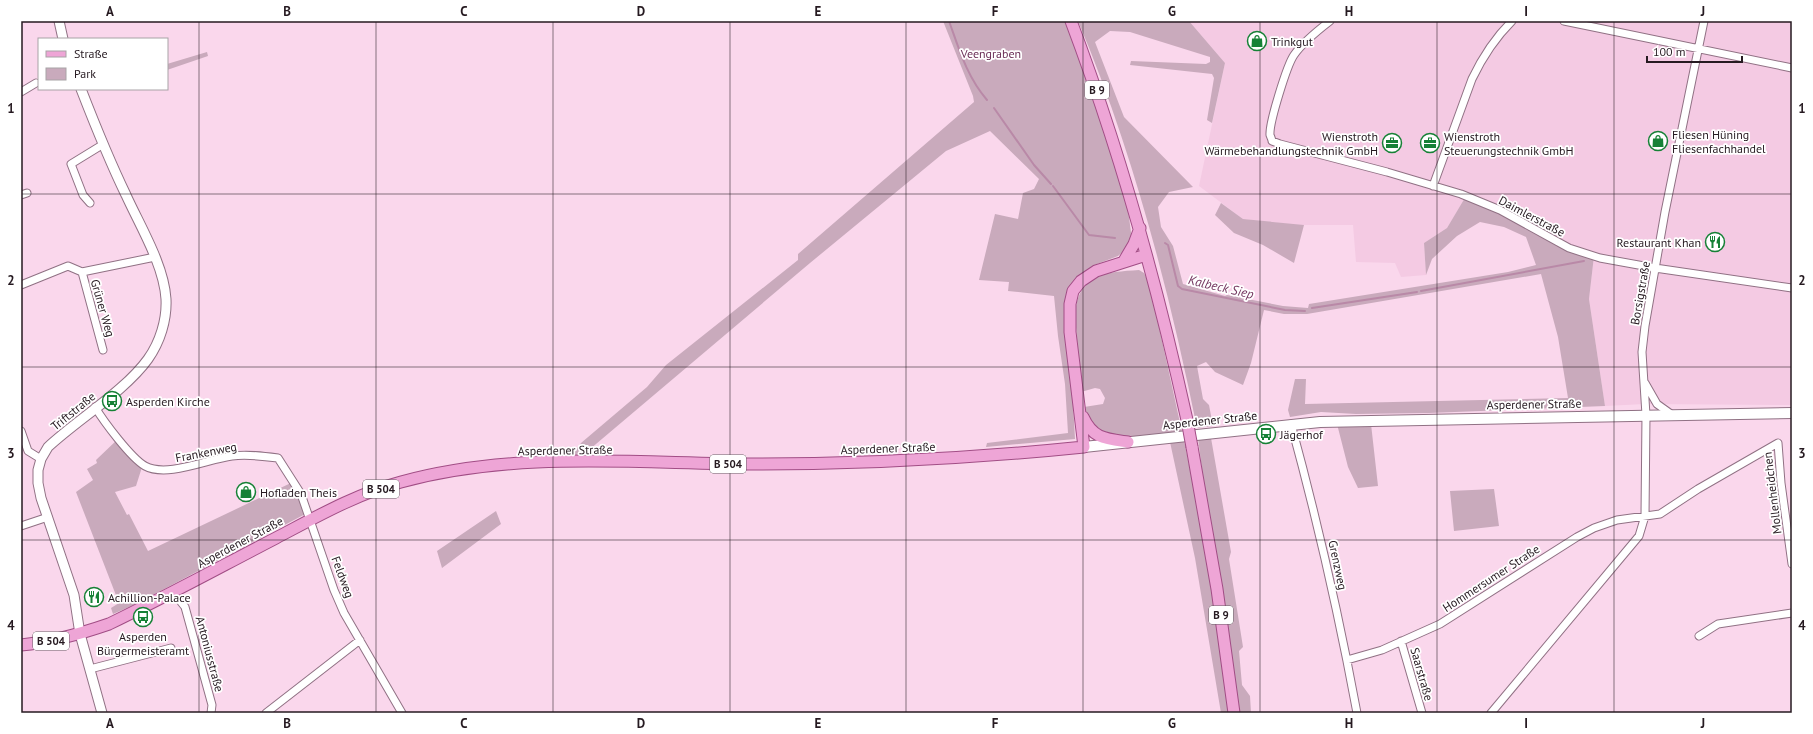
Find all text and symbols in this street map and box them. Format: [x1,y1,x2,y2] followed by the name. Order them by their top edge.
[106,3,114,20] text: A
[283,3,291,20] text: B
[460,3,468,20] text: C
[637,3,645,20] text: D
[815,3,822,20] text: E
[992,3,999,20] text: F
[1168,3,1176,20] text: G
[1345,3,1353,20] text: H
[1524,3,1528,20] text: I
[1700,3,1705,20] text: J
[1246,30,1268,52] shop icon: Trinkgut
[1271,34,1313,49] place label: Trinkgut
[38,38,168,90] legend
[1647,38,1742,64] scale bar
[1653,44,1686,59] text: 100 m
[74,46,108,61] text: Straße
[960,46,1021,61] park label: Veengraben
[74,66,96,81] text: Park
[1085,81,1109,99] road number: B 9
[7,100,15,117] text: 1
[1798,100,1806,117] text: 1
[1672,127,1766,156] place label: Fliesen Hüning Fliesenfachhandel
[1205,129,1378,158] place label: Wienstroth Wärmebehandlungstechnik GmbH
[1444,129,1573,158] place label: Wienstroth Steuerungstechnik GmbH
[1647,130,1669,152] shop icon: Fliesen Hüning Fliesenfachhandel
[1381,132,1403,154] office icon: Wienstroth Wärmebehandlungstechnik GmbH
[1419,132,1441,154] office icon: Wienstroth Steuerungstechnik GmbH
[1496,192,1568,240] street label: Daimlerstraße
[1704,231,1726,253] restaurant icon: Restaurant Khan
[1617,235,1701,250] place label: Restaurant Khan
[1627,260,1653,326] street label: Borsigstraße
[1187,271,1256,303] water label: Kalbeck Siep
[7,272,15,289] text: 2
[1798,272,1806,289] text: 2
[88,277,118,339] street label: Grüner Weg
[48,389,98,433] street label: Triftstraße
[101,390,123,412] bus stop icon: Asperden Kirche
[126,394,210,409] place label: Asperden Kirche
[1486,396,1582,412] street label: Asperdener Straße
[1162,408,1258,432] street label: Asperdener Straße
[1255,423,1277,445] bus stop icon: Jägerhof
[1279,427,1324,442] place label: Jägerhof
[174,439,238,465] street label: Frankenweg
[840,439,936,457] street label: Asperdener Straße
[517,442,613,458] street label: Asperdener Straße
[7,445,15,462] text: 3
[1798,445,1806,462] text: 3
[1760,451,1784,535] street label: Mollenheidchen
[710,455,746,473] road number: B 504
[363,480,399,498] road number: B 504
[235,481,257,503] shop icon: Hofladen Theis
[260,485,337,500] place label: Hofladen Theis
[195,513,285,571] street label: Asperdener Straße
[1325,539,1351,591] street label: Grenzweg
[1440,541,1542,615] street label: Hommersumer Straße
[329,554,357,600] street label: Feldweg
[83,586,105,608] restaurant icon: Achillion-Palace
[108,590,191,605] place label: Achillion-Palace
[132,606,154,628] bus stop icon: Asperden Bürgermeisteramt
[1209,606,1233,624] road number: B 9
[193,615,227,693] street label: Antoniusstraße
[7,617,15,634] text: 4
[1798,617,1806,634] text: 4
[97,629,189,658] place label: Asperden Bürgermeisteramt
[33,632,69,650] road number: B 504
[1407,646,1437,702] street label: Saarstraße
[106,715,114,732] text: A
[283,715,291,732] text: B
[460,715,468,732] text: C
[637,715,645,732] text: D
[815,715,822,732] text: E
[992,715,999,732] text: F
[1168,715,1176,732] text: G
[1345,715,1353,732] text: H
[1524,715,1528,732] text: I
[1700,715,1705,732] text: J

